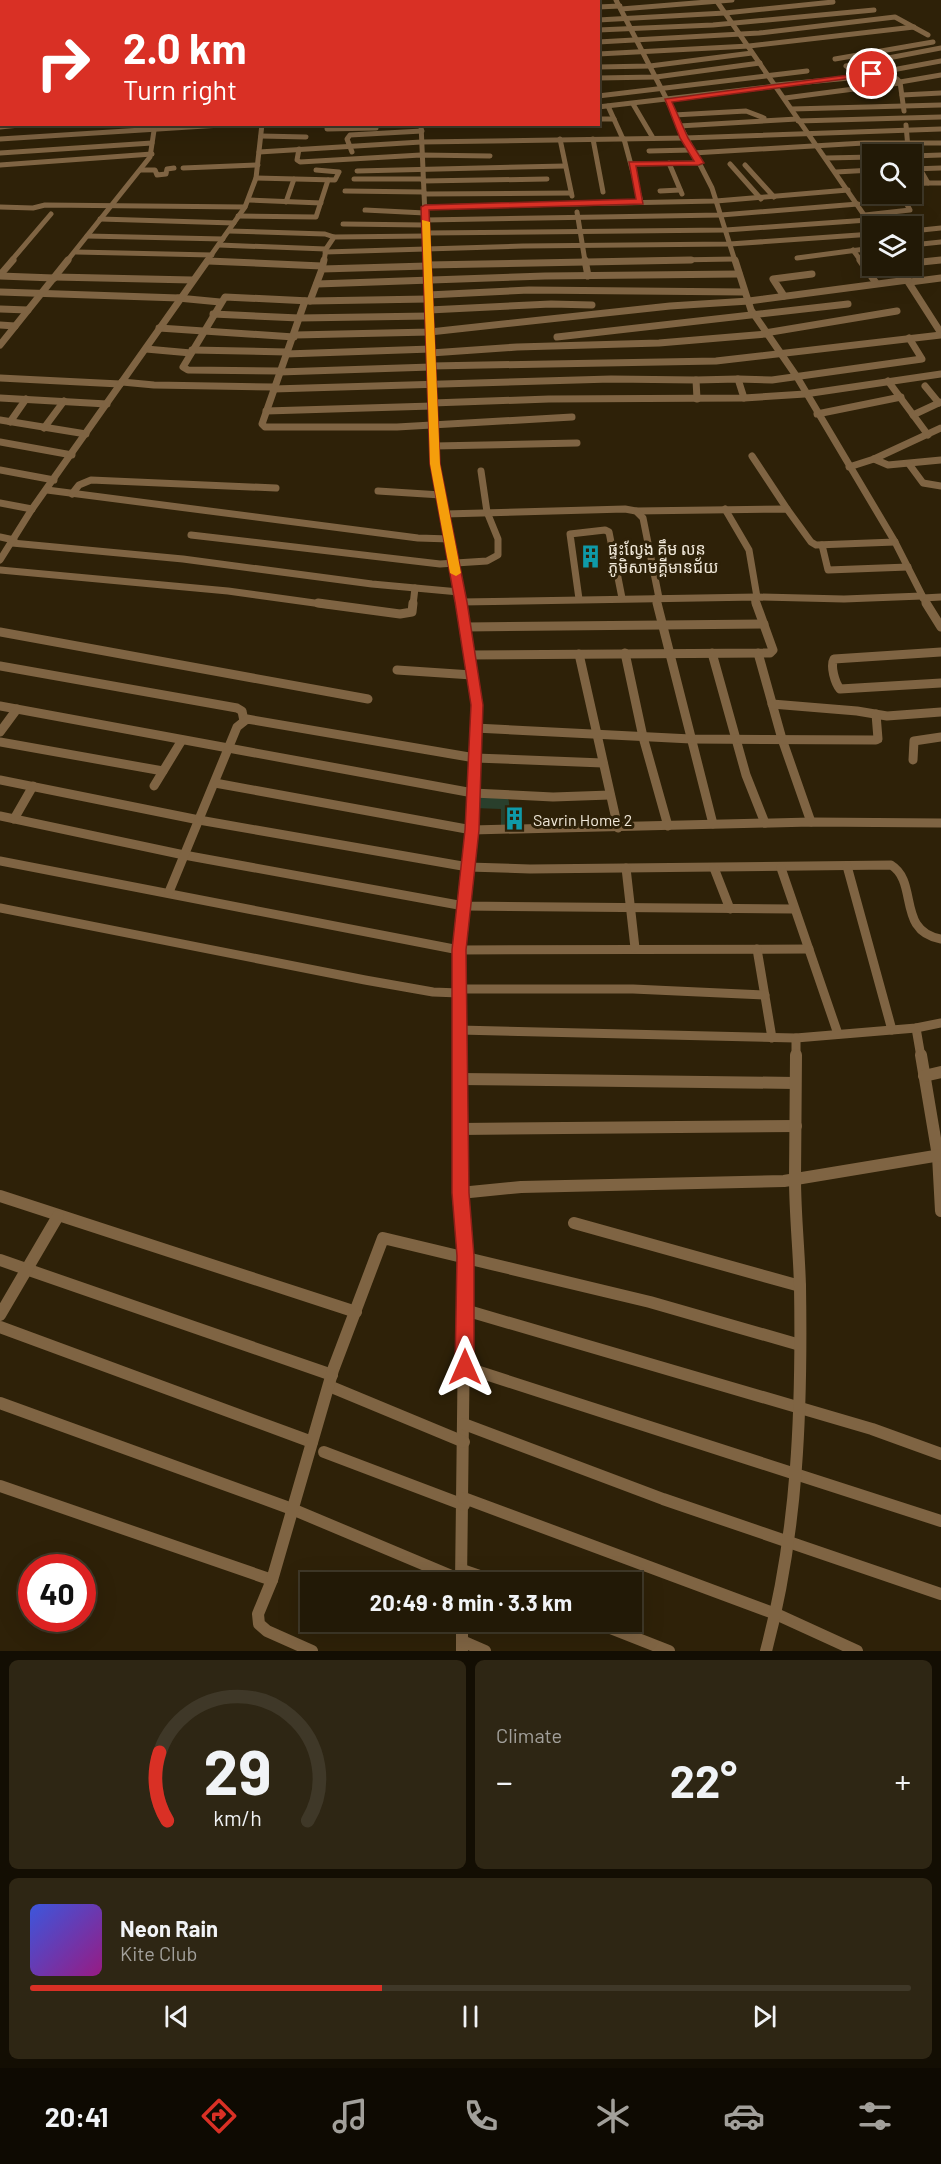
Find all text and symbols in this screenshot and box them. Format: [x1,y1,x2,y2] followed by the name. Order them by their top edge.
[123,22,247,72] text: 2.0 km
[24,24,102,102] icon: right
[846,48,897,99] pin
[855,57,888,90] icon: arrive
[123,73,237,105] text: Turn right
[862,144,922,276] map controls
[862,144,922,204] button: search
[862,216,922,276] button: layers
[608,539,718,577] place label: ផ្ទះល្វែង គឹម លន ភូមិសាមគ្គីមានជ័យ
[577,544,603,570] building icon: ផ្ទះល្វែង គឹម លន ភូមិសាមគ្គីមានជ័យ
[502,806,528,832] building icon: Savrin Home 2
[533,810,632,829] place label: Savrin Home 2
[433,1335,497,1399] position arrow
[18,1554,96,1632] speed limit sign: 40
[370,1589,572,1615] text: 20:49 · 8 min · 3.3 km
[496,1723,562,1747] text: Climate
[203,1733,272,1807] text: 29
[670,1753,737,1807] text: 22°
[496,1761,513,1801] text: −
[894,1761,911,1801] text: +
[213,1806,262,1831] text: km/h
[120,1915,218,1941] text: Neon Rain
[120,1941,197,1965] text: Kite Club
[160,2000,193,2033] icon: previous
[454,2000,487,2033] icon: pause
[748,2000,781,2033] icon: next
[198,2095,240,2137] icon: directions
[329,2095,371,2137] icon: music
[460,2095,502,2137] icon: phone
[592,2095,634,2137] icon: climate
[723,2095,765,2137] icon: car
[854,2095,896,2137] icon: filters
[45,2100,108,2132] text: 20:41

